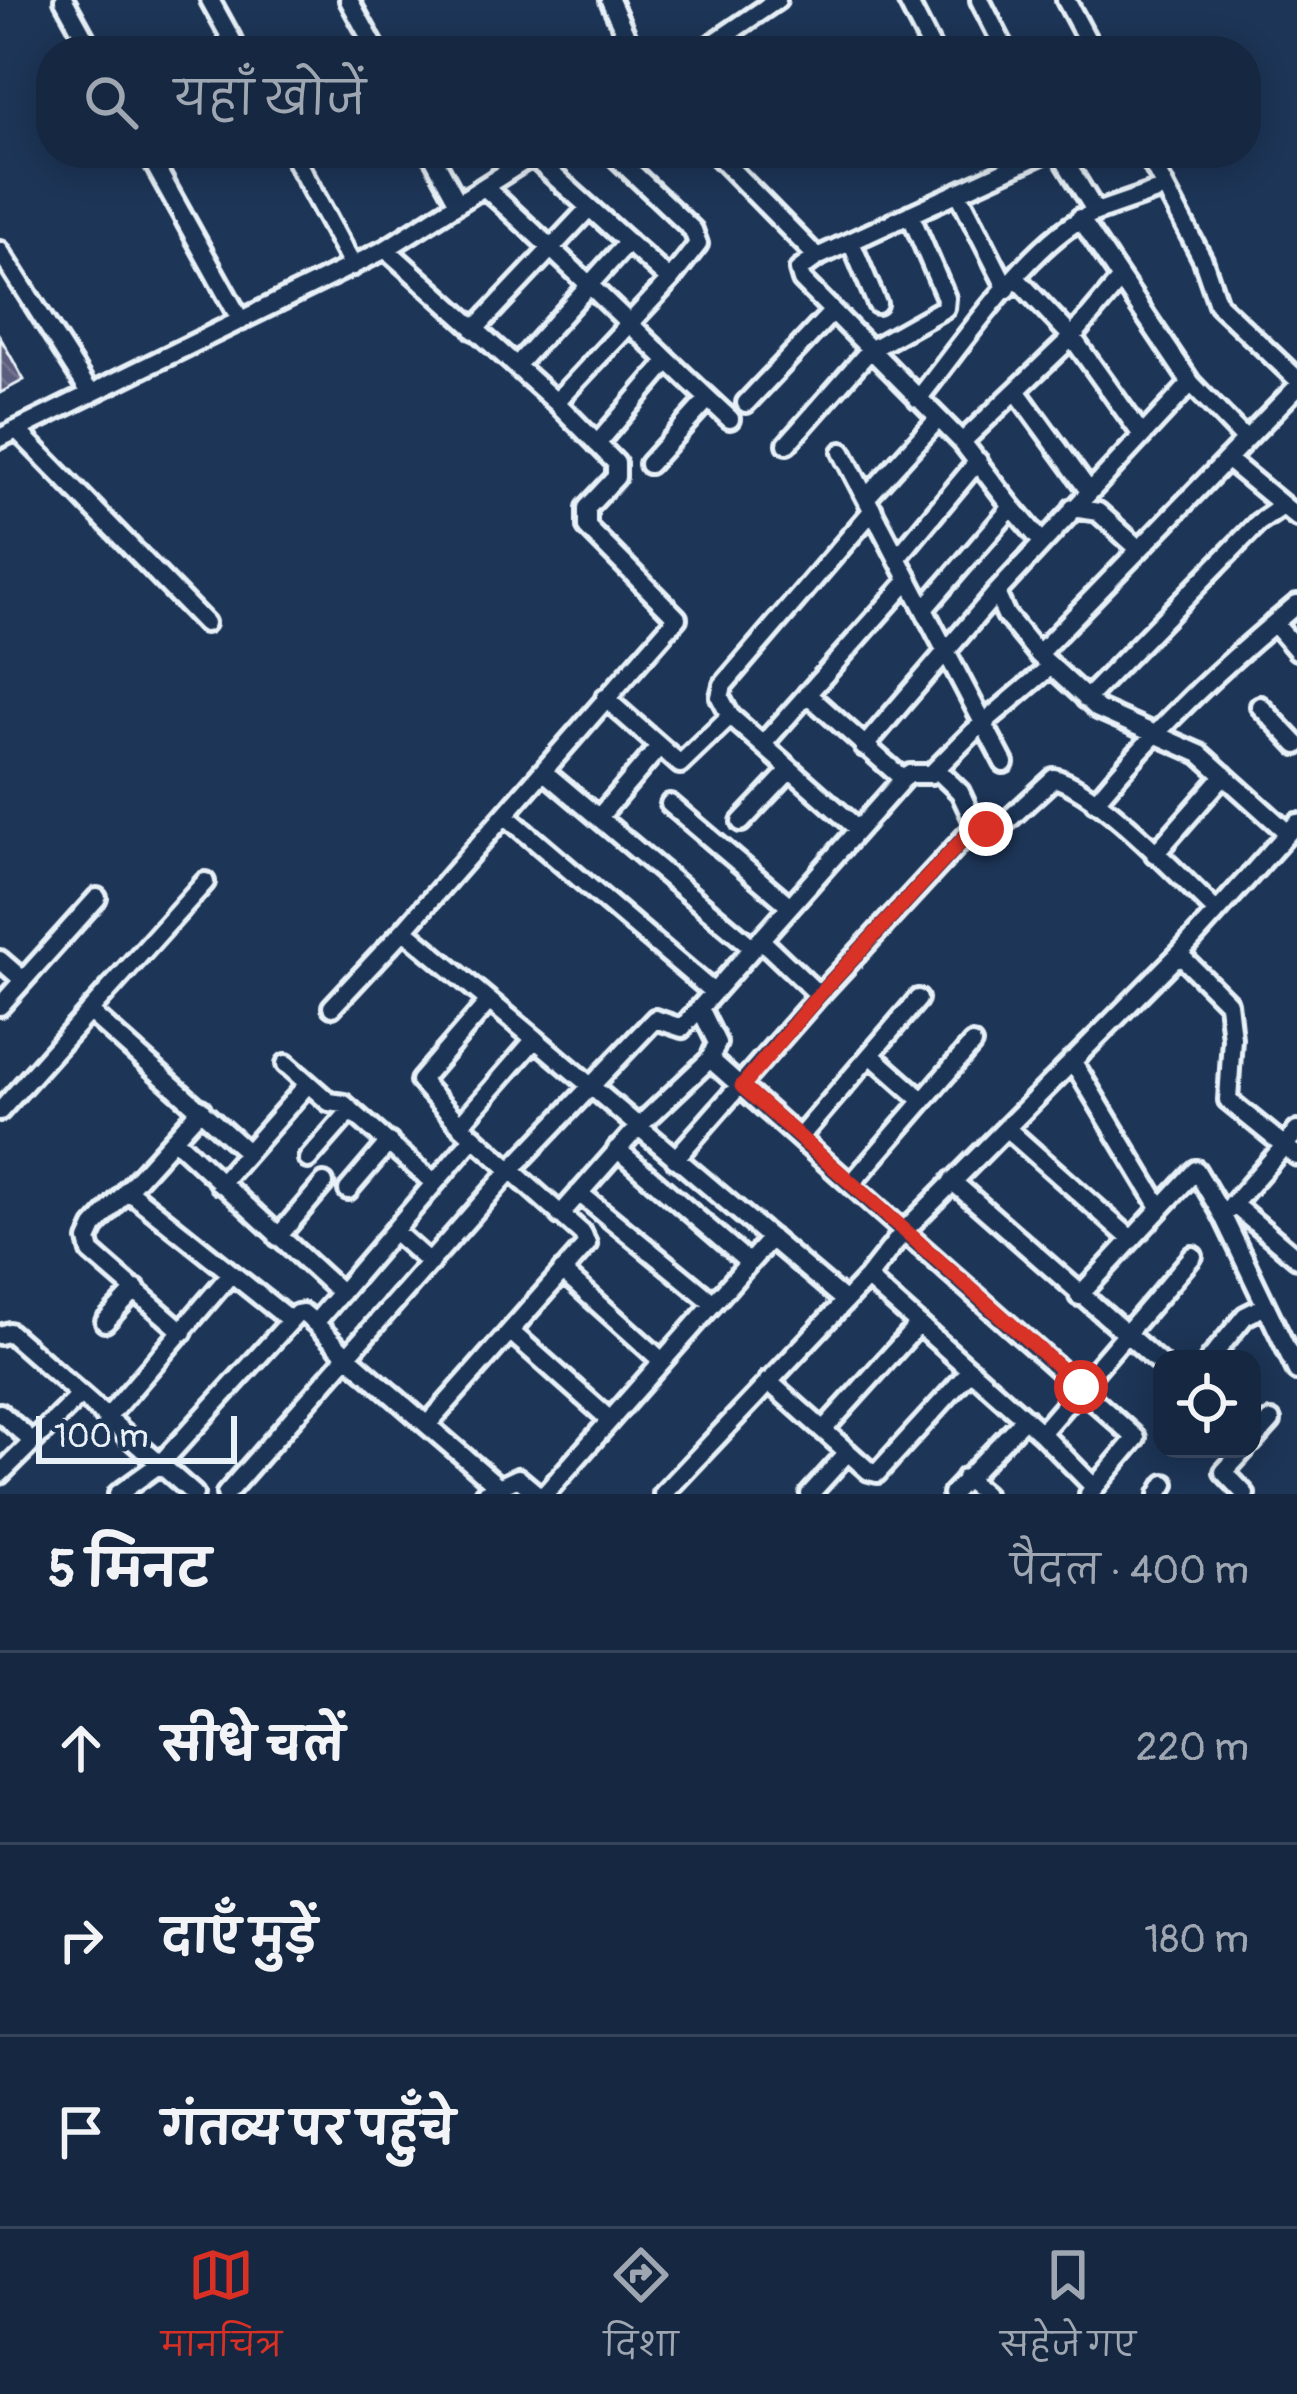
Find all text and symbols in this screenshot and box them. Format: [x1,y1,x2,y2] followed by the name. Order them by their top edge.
[36,36,1261,168] search box
[78,69,144,135] icon: search
[174,72,366,128] text: यहाँ खोजें
[959,802,1013,856] route end
[1153,1350,1261,1458] map controls
[1153,1350,1261,1458] button: locate
[1054,1360,1108,1414] route start
[36,1410,237,1463] scale bar
[54,1416,148,1457] text: 100 m
[48,1538,211,1602] text: 5 मिनट
[1010,1546,1249,1595] text: पैदल · 400 m
[48,1715,114,1781] icon: ahead
[162,1718,344,1774] text: सीधे चलें
[1136,1723,1249,1772] text: 220 m
[48,1907,114,1973] icon: right
[162,1910,317,1966] text: दाएँ मुड़ें
[1144,1915,1249,1964] text: 180 m
[48,2099,114,2165] icon: arrive
[162,2102,455,2158] text: गंतव्य पर पहुँचे
[161,2242,282,2381] tab: मानचित्र
[604,2242,679,2381] tab: दिशा
[1000,2242,1136,2381] tab: सहेजे गए

